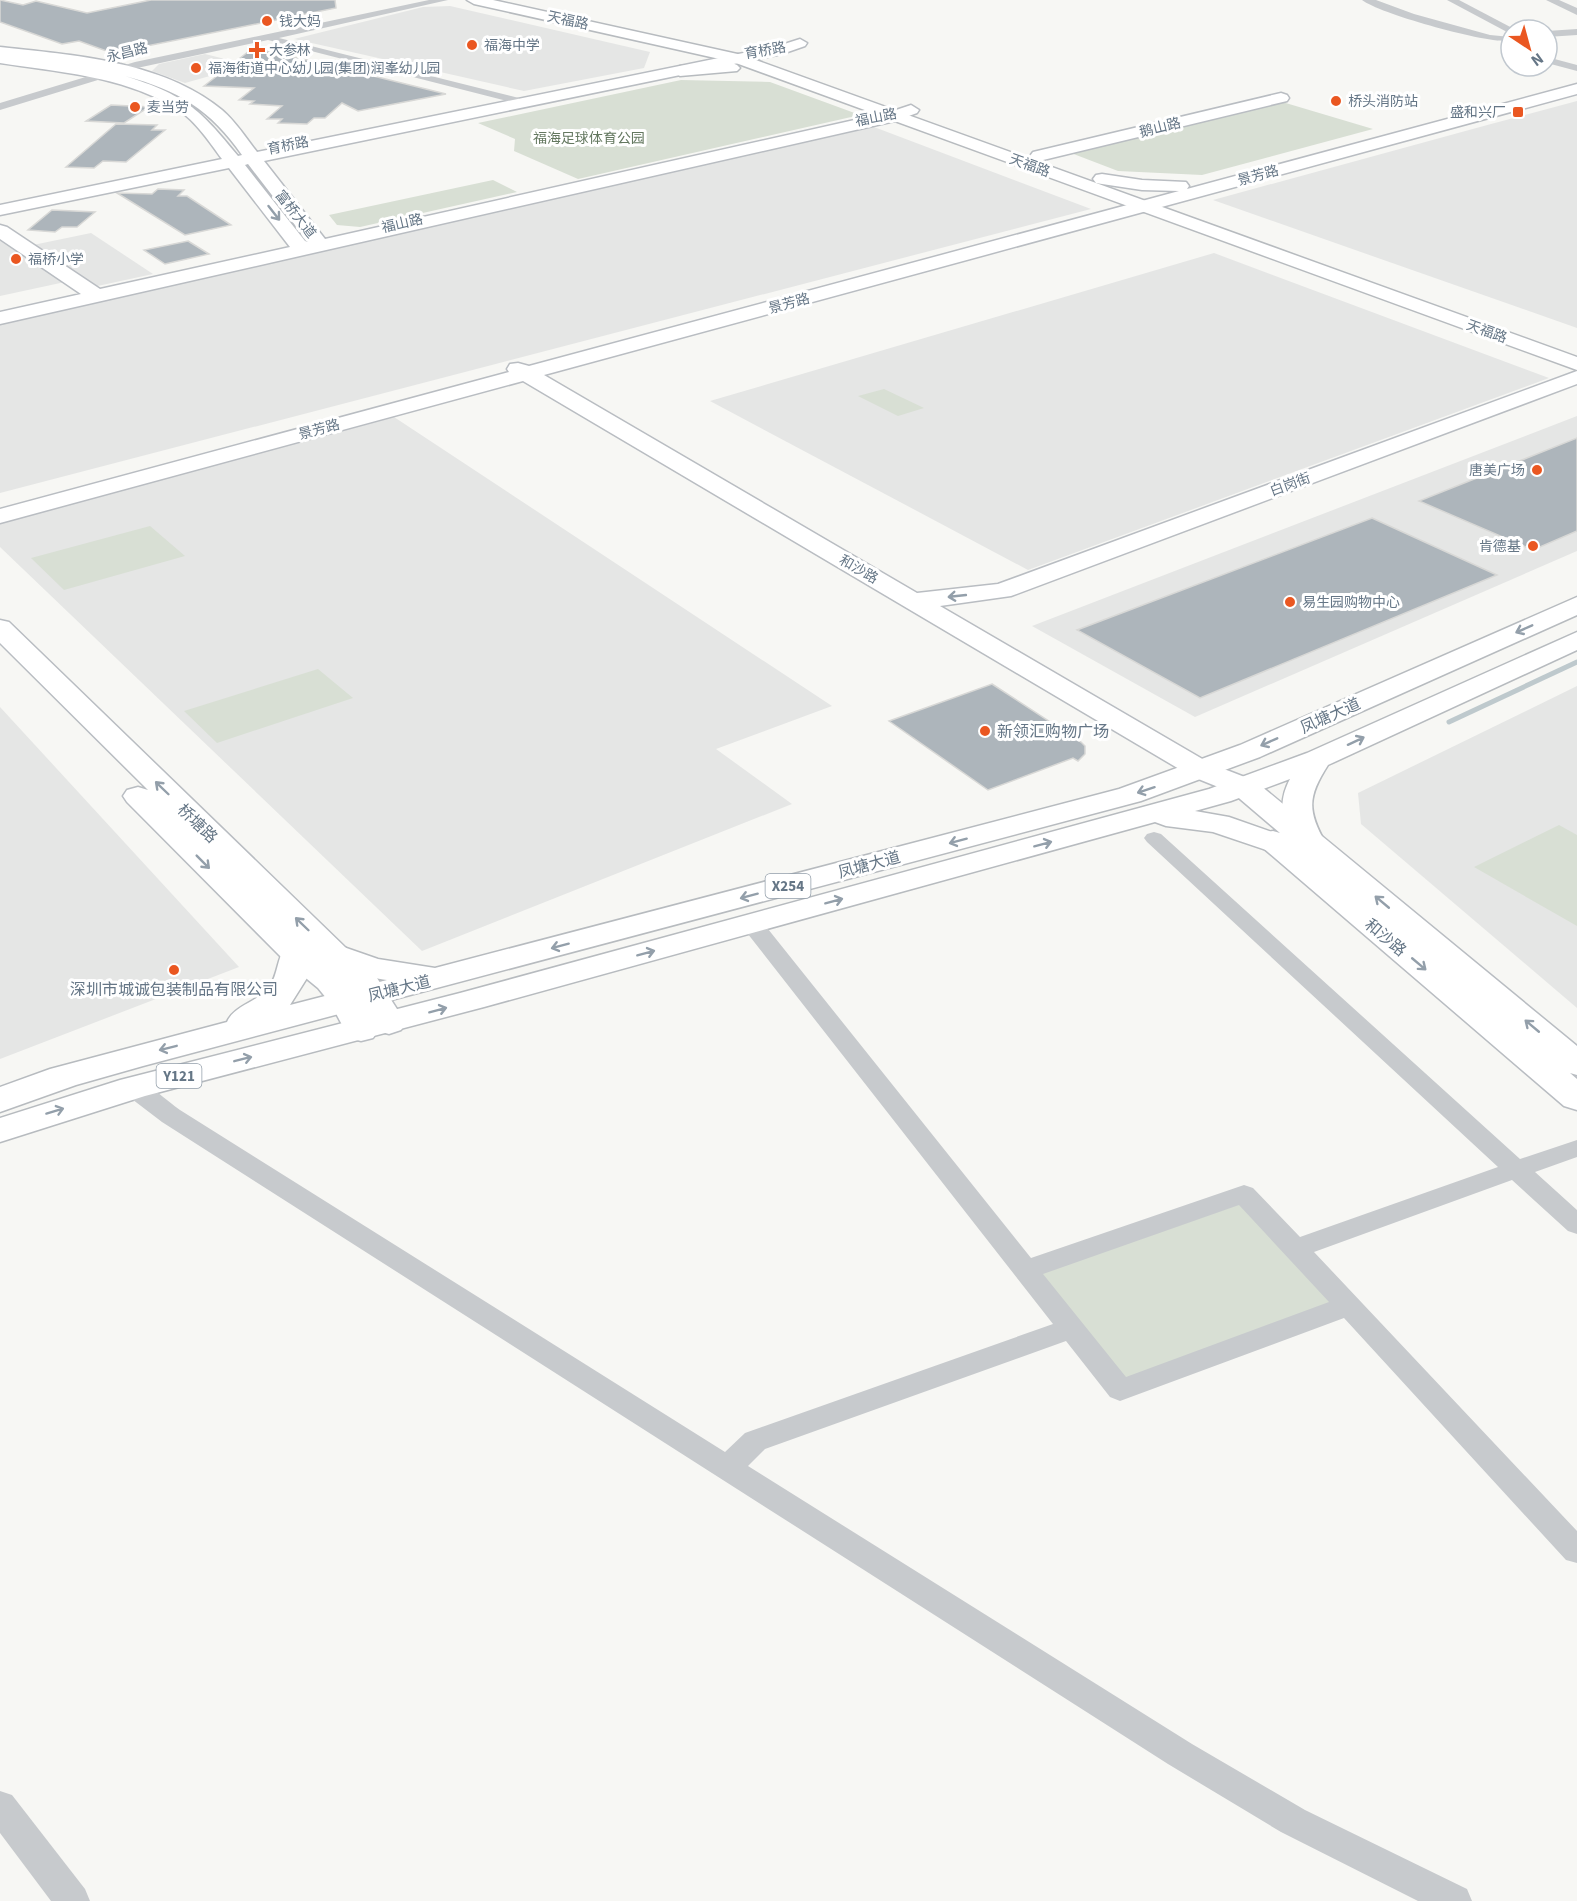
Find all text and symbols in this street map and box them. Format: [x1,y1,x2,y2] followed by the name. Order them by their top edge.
[545,7,590,35] street label: 天福路
[279,12,321,32] place label: 钱大妈
[260,14,274,28] marker: 钱大妈
[1499,18,1559,78] north arrow
[484,36,540,56] place label: 福海中学
[743,37,788,64] street label: 育桥路
[104,38,150,68] street label: 永昌路
[465,38,479,52] marker: 福海中学
[269,41,311,61] place label: 大参林
[250,43,264,57] marker: 大参林
[1526,47,1548,71] text: N
[208,59,440,79] place label: 福海街道中心幼儿园(集团)润峯幼儿园
[189,61,203,75] marker: 福海街道中心幼儿园(集团)润峯幼儿园
[1348,92,1418,112] place label: 桥头消防站
[1329,94,1343,108] marker: 桥头消防站
[147,98,189,118] place label: 麦当劳
[128,100,142,114] marker: 麦当劳
[1450,103,1506,123] place label: 盛和兴厂
[854,104,899,132] street label: 福山路
[1511,105,1525,119] marker: 盛和兴厂
[1137,113,1183,143] street label: 鹅山路
[533,129,645,149] park label: 福海足球体育公园
[266,132,311,160] street label: 育桥路
[1007,149,1053,183] street label: 天福路
[1235,161,1281,191] street label: 景芳路
[270,186,320,243] street label: 富桥大道
[267,205,280,221] one-way arrow
[380,210,425,238] street label: 福山路
[28,250,84,270] place label: 福桥小学
[9,252,23,266] marker: 福桥小学
[766,289,812,319] street label: 景芳路
[1464,315,1510,349] street label: 天福路
[296,415,342,445] street label: 景芳路
[1469,461,1525,481] place label: 唐美广场
[1530,463,1544,477] marker: 唐美广场
[1267,468,1313,502] street label: 白岗街
[1479,537,1521,557] place label: 肯德基
[1526,539,1540,553] marker: 肯德基
[835,551,882,589] street label: 和沙路
[948,591,968,602] one-way arrow
[1302,593,1400,613] place label: 易生园购物中心
[1283,595,1297,609] marker: 易生园购物中心
[1515,624,1533,635] one-way arrow
[1297,693,1364,739] street label: 凤塘大道
[997,721,1109,743] place label: 新领汇购物广场
[978,724,992,738] marker: 新领汇购物广场
[1347,735,1365,747] one-way arrow
[1260,737,1278,749] one-way arrow
[154,780,169,795] one-way arrow
[1137,785,1156,796] one-way arrow
[172,799,222,848] street label: 桥塘路
[949,836,968,847] one-way arrow
[1033,838,1052,849] one-way arrow
[835,846,903,884] street label: 凤塘大道
[196,854,211,869] one-way arrow
[766,874,810,898] road number: X254
[740,891,759,902] one-way arrow
[825,895,844,906] one-way arrow
[1374,895,1390,908] one-way arrow
[1360,914,1411,962] street label: 和沙路
[294,916,309,931] one-way arrow
[551,940,570,952] one-way arrow
[636,946,655,958] one-way arrow
[1411,957,1426,971] one-way arrow
[167,963,181,977] marker: 深圳市城诚包装制品有限公司
[366,971,433,1007] street label: 凤塘大道
[70,979,278,1001] place label: 深圳市城诚包装制品有限公司
[428,1003,447,1015] one-way arrow
[1525,1019,1540,1033] one-way arrow
[159,1043,178,1054] one-way arrow
[234,1053,253,1065] one-way arrow
[156,1064,201,1088] road number: Y121
[45,1105,64,1116] one-way arrow

